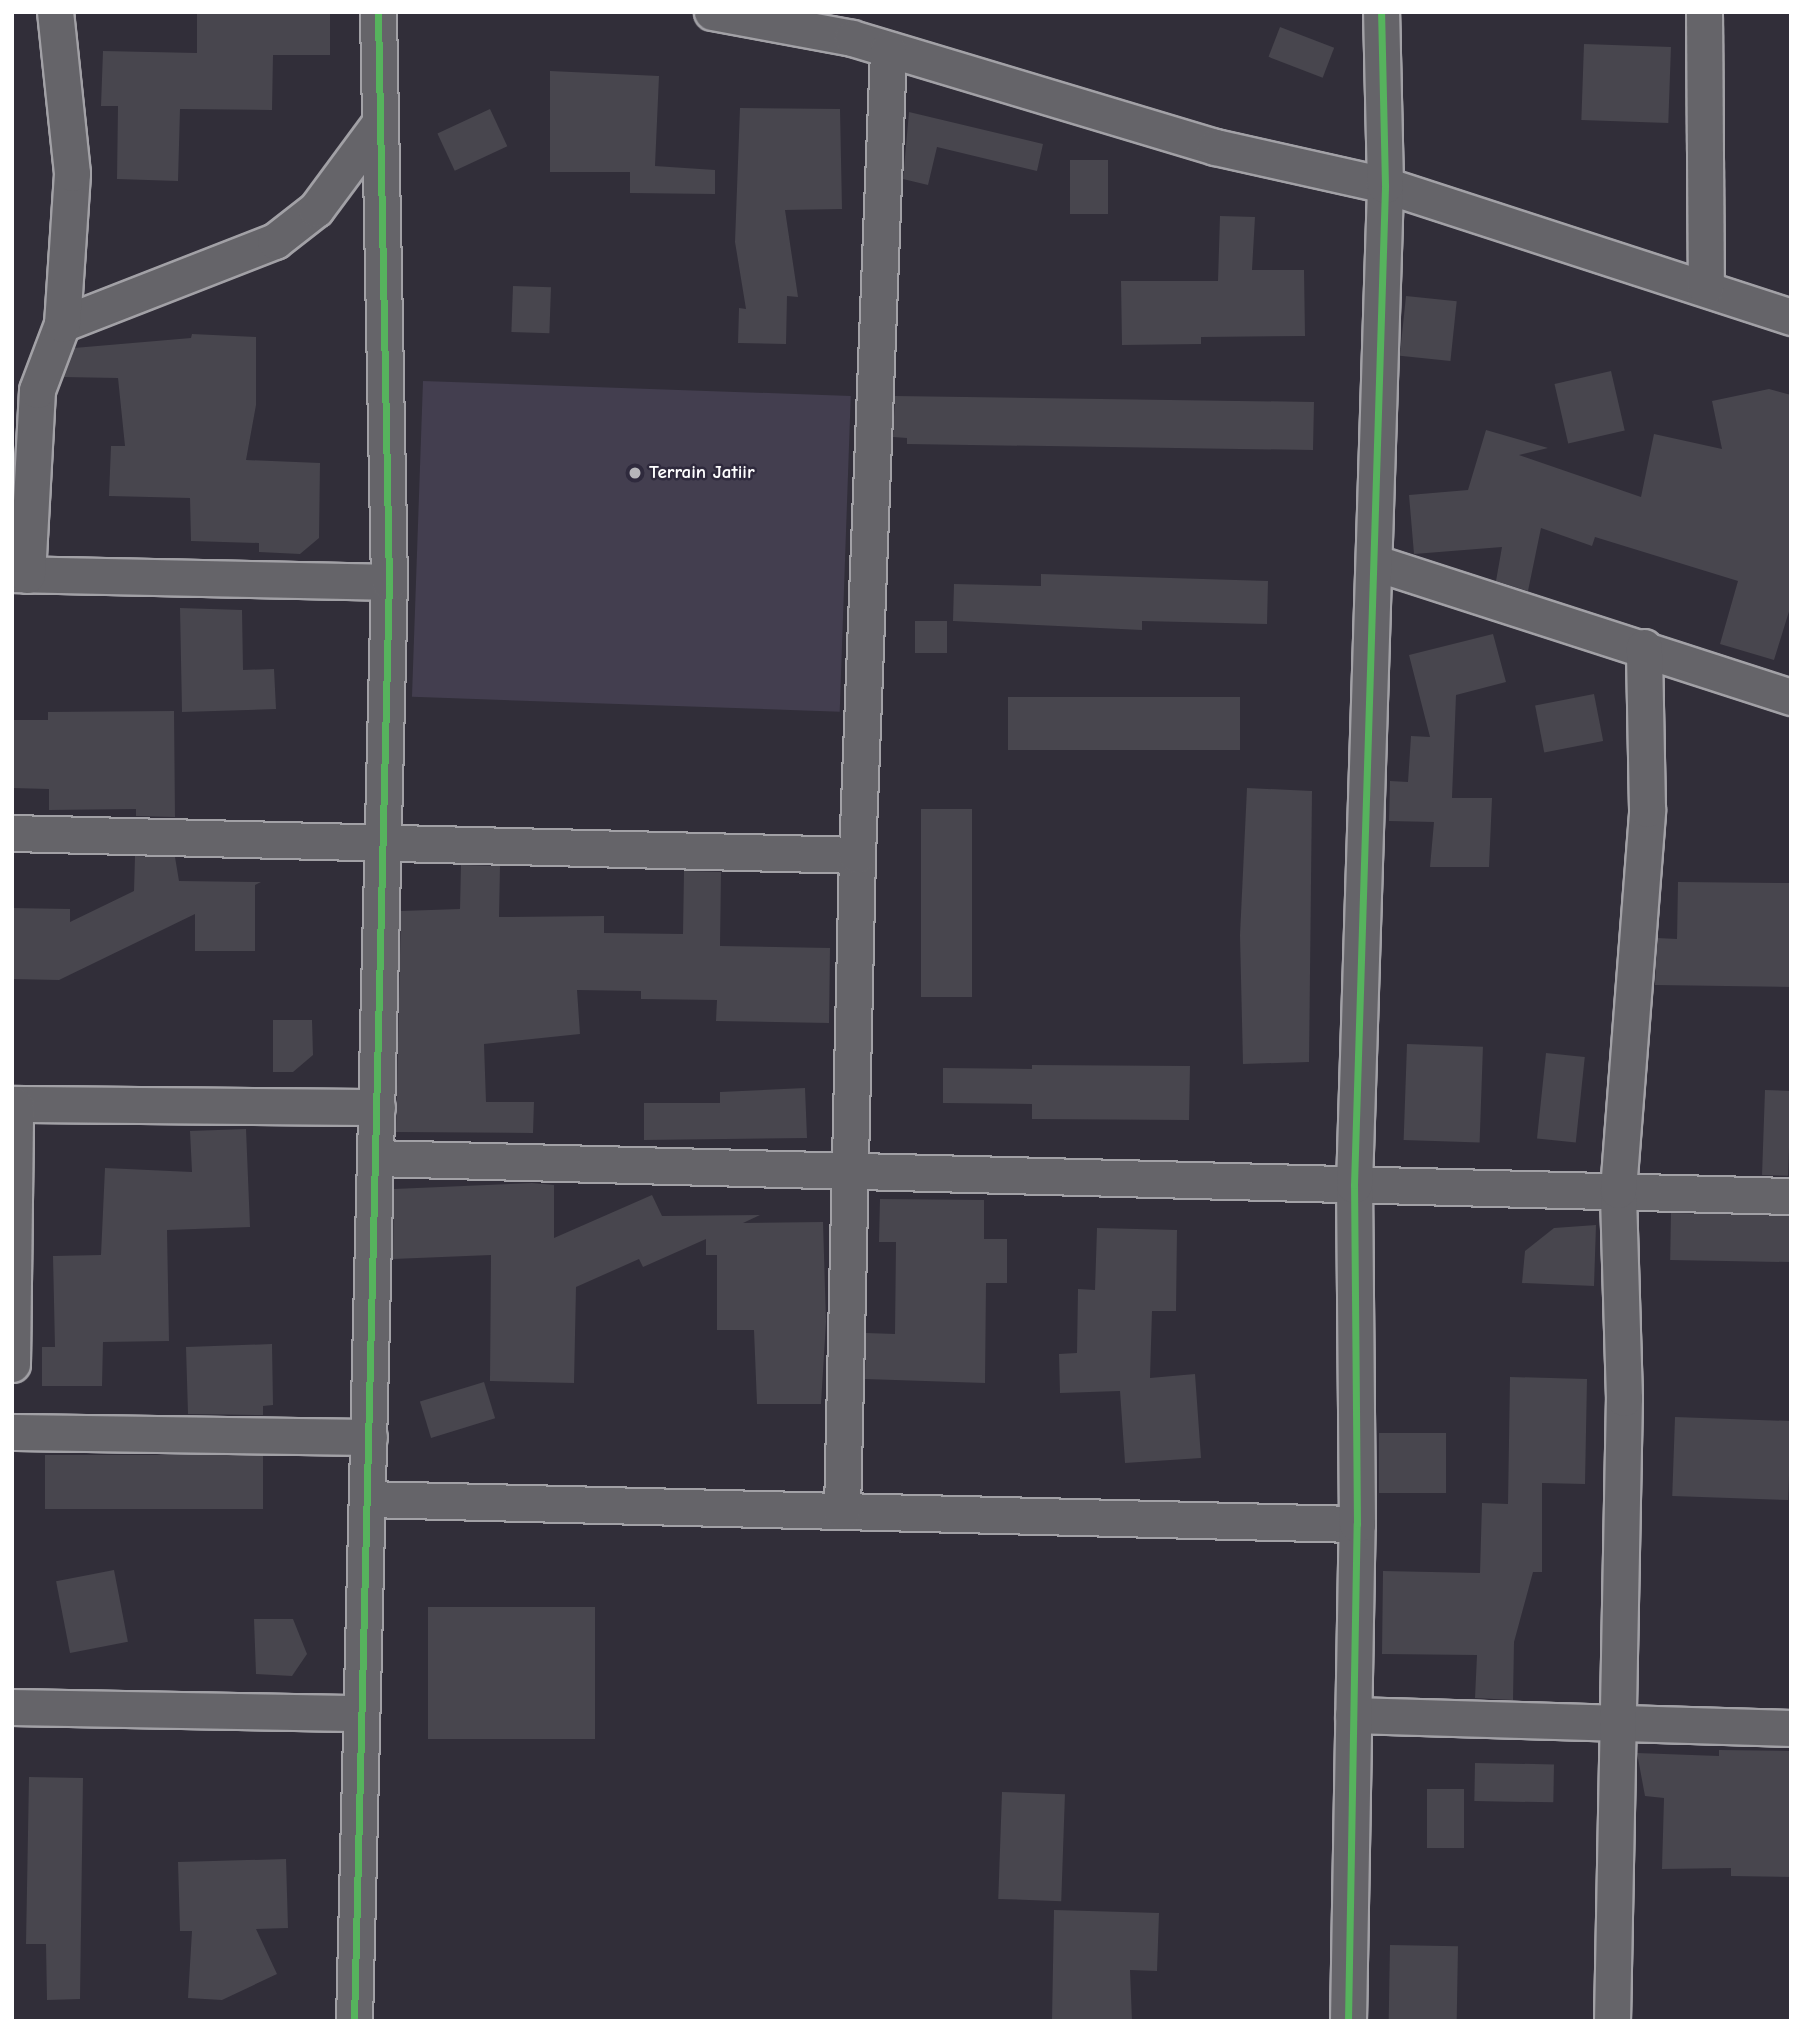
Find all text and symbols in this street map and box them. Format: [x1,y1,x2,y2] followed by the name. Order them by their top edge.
[649,462,755,484] place label: Terrain Jatiir
[627,465,643,481] marker: Terrain Jatiir

